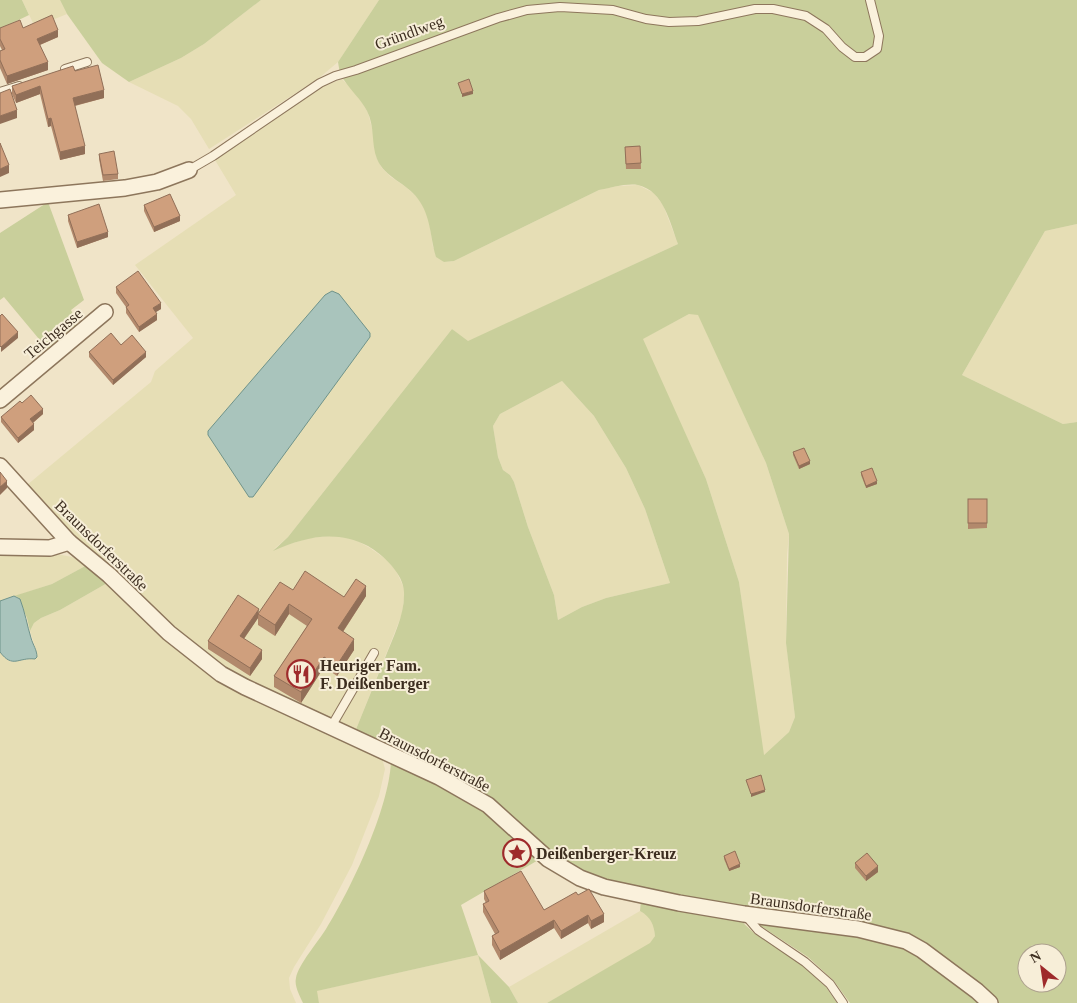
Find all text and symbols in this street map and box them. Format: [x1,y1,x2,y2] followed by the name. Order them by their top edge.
[372,12,446,54] street label: Gründlweg
[21,304,86,363] street label: Teichgasse
[52,497,152,594] street label: Braunsdorferstraße
[320,657,430,693] place label: Heuriger Fam. F. Deißenberger
[286,659,316,689] restaurant icon: Heuriger Fam. F. Deißenberger
[376,724,493,795] street label: Braunsdorferstraße
[502,838,532,868] place icon: Deißenberger-Kreuz
[536,845,676,863] place label: Deißenberger-Kreuz
[749,890,873,923] street label: Braunsdorferstraße
[1017,943,1067,993] north arrow
[1028,948,1044,966] text: N

